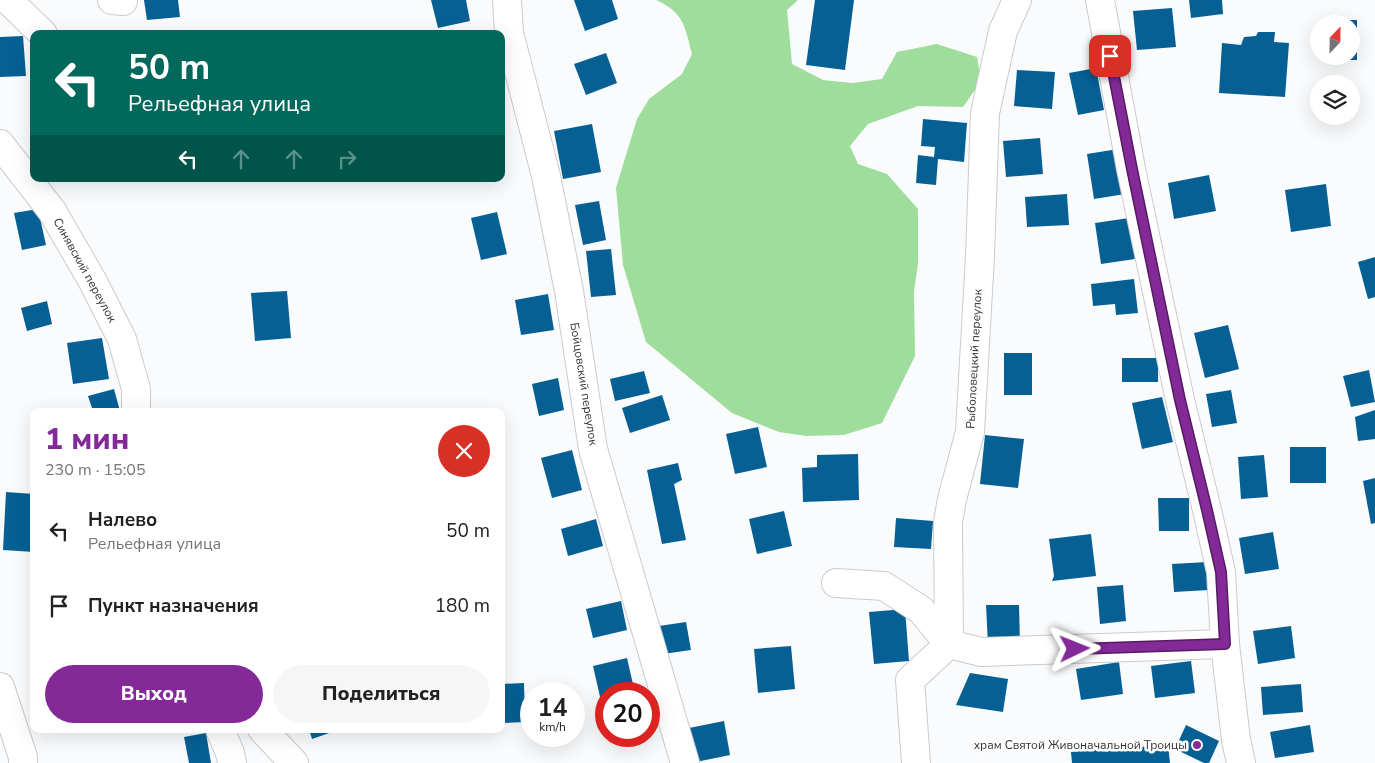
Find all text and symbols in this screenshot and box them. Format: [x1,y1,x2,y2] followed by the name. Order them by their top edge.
[1310,15,1360,65] north arrow
[1310,15,1360,125] map controls
[1089,35,1131,77] pin
[1096,42,1124,70] icon: arrive
[128,44,210,91] text: 50 m
[45,50,110,115] icon: left
[1310,75,1360,125] button: layers
[128,89,311,119] text: Рельефная улица
[174,145,202,173] icon: left
[227,145,255,173] icon: ahead
[280,145,308,173] icon: ahead
[333,145,361,173] icon: right
[50,215,121,326] street label: Синявский переулок
[962,288,986,429] street label: Рыболовецкий переулок
[566,321,602,447] street label: Бойцовский переулок
[45,419,129,460] text: 1 мин
[438,425,490,477] button: close
[45,459,146,481] text: 230 m · 15:05
[88,507,157,533] text: Налево
[45,517,73,545] icon: left
[446,518,490,544] text: 50 m
[88,533,221,555] text: Рельефная улица
[45,592,73,620] icon: arrive
[88,593,259,619] text: Пункт назначения
[435,593,490,619] text: 180 m
[1048,622,1100,674] position arrow
[45,665,263,723] button: Выход
[273,665,490,723] button: Поделиться
[595,682,660,747] speed limit sign: 20
[537,691,568,725] text: 14
[539,719,566,735] text: km/h
[974,737,1187,753] place label: храм Святой Живоначальной Троицы
[1191,739,1203,751] marker: храм Святой Живоначальной Троицы

